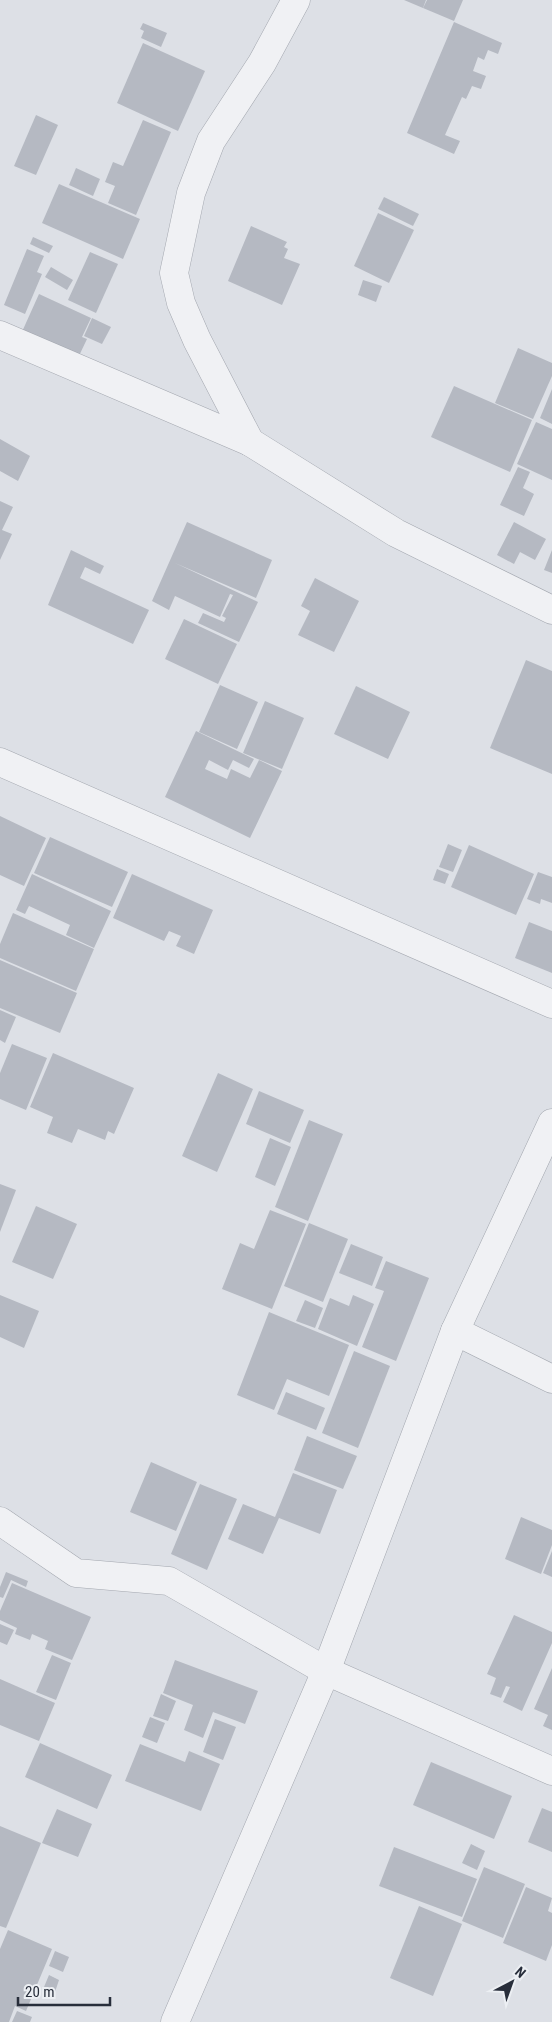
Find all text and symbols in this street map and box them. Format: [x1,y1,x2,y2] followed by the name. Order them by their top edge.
[487,1957,537,2007] north arrow
[512,1963,529,1981] text: N
[18,1974,110,2006] scale bar
[25,1983,55,2001] text: 20 m

